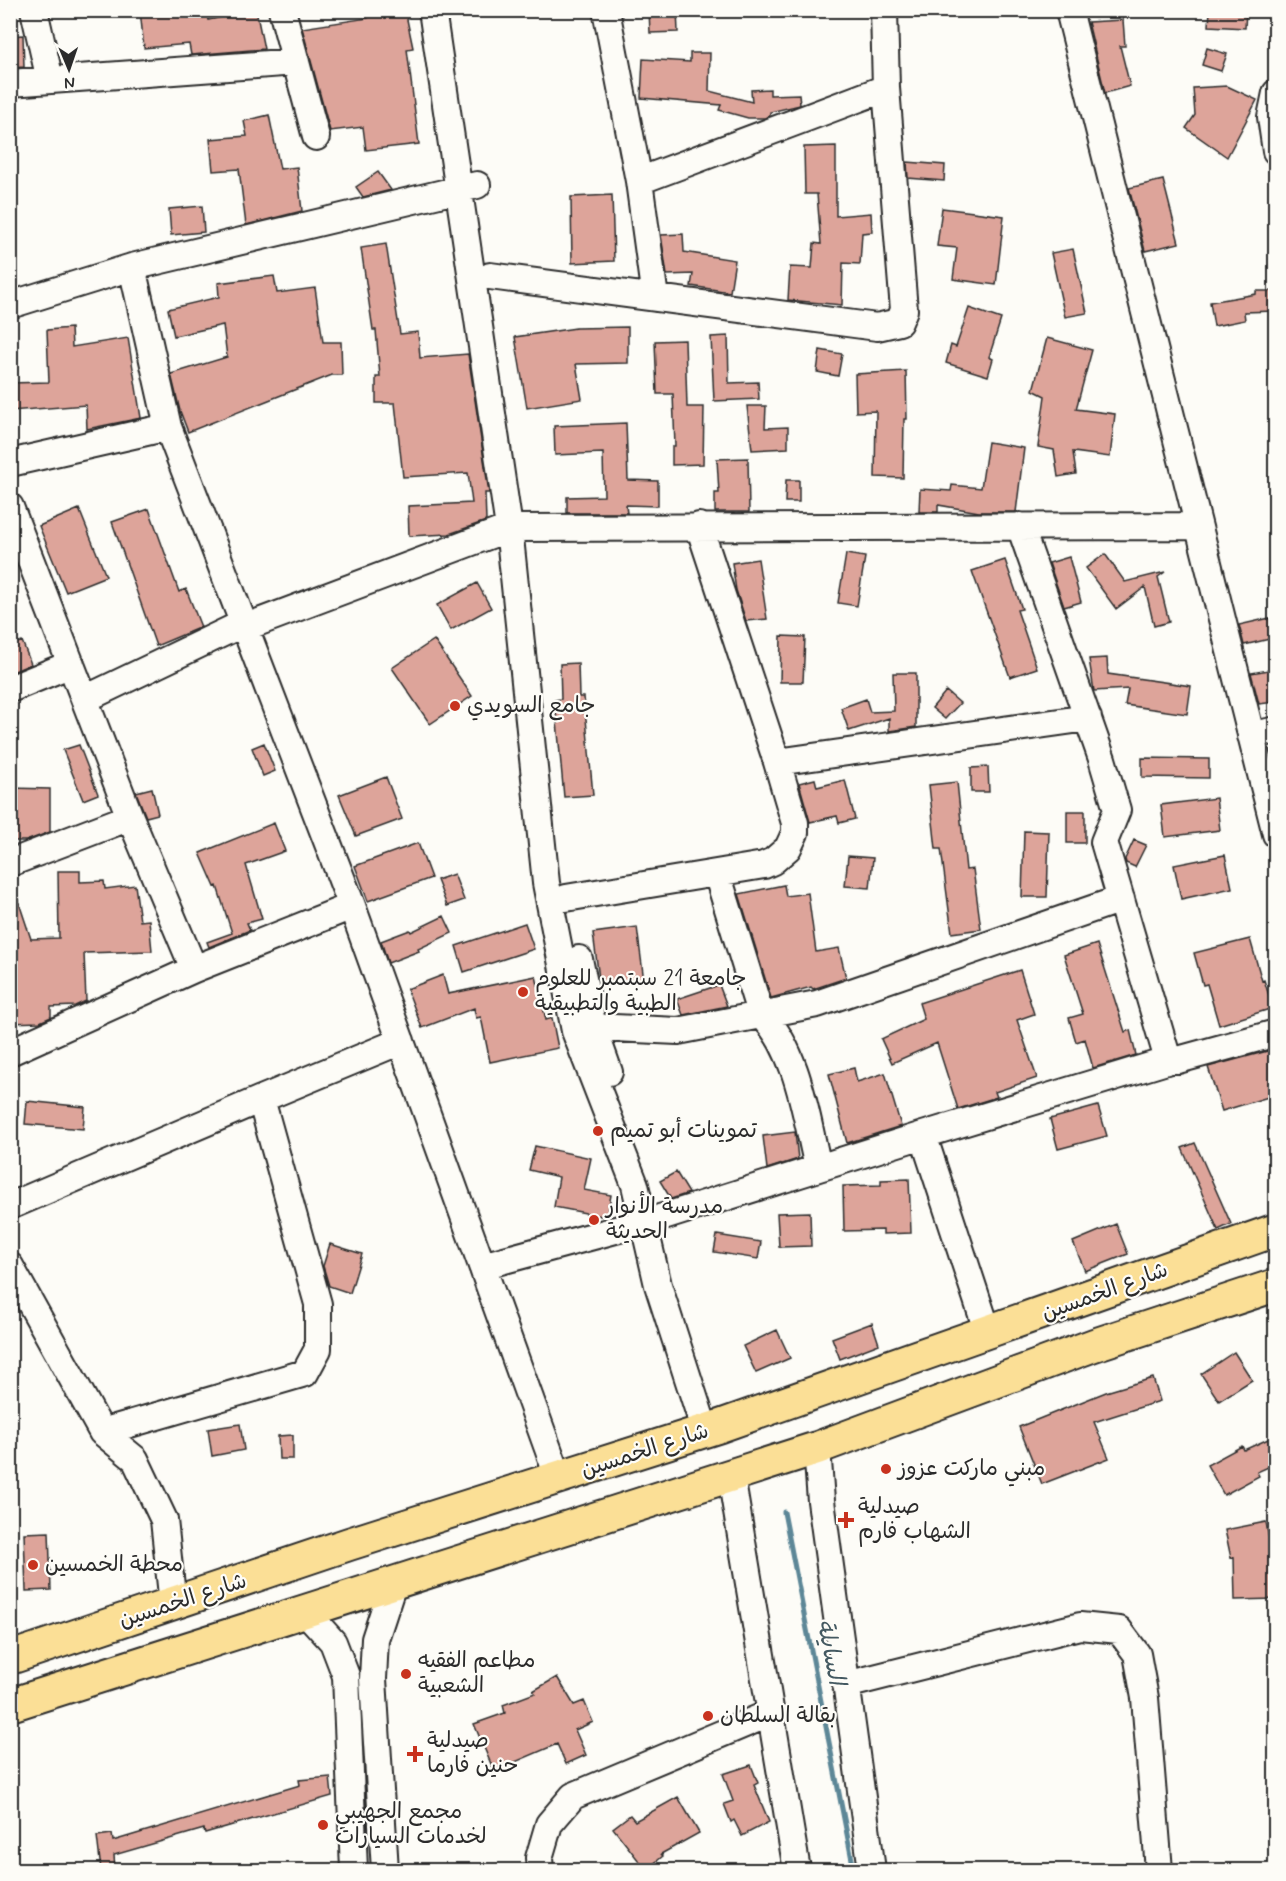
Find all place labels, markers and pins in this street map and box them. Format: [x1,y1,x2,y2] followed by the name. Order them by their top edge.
[467,692,595,721] place label: جامع السويدي
[448,699,462,713] marker: جامع السويدي
[535,965,747,1018] place label: جامعة 21 سبتمبر للعلوم الطبية والتطبيقية
[516,985,530,999] marker: جامعة 21 سبتمبر للعلوم الطبية والتطبيقية
[610,1116,758,1146] place label: تموينات أبو تميم
[591,1124,605,1138] marker: تموينات أبو تميم
[604,1190,723,1246] place label: مدرسة الأنوار الحديثة
[587,1213,601,1227] marker: مدرسة الأنوار الحديثة
[896,1455,1045,1487] place label: مبني ماركت عزوز
[879,1462,893,1476] marker: مبني ماركت عزوز
[858,1493,971,1547] place label: صيدلية الشهاب فارم
[839,1513,853,1527] marker: صيدلية الشهاب فارم
[45,1551,183,1579] place label: محطة الخمسين
[26,1558,40,1572] marker: محطة الخمسين
[418,1647,536,1700] place label: مطاعم الفقيه الشعبية
[399,1667,413,1681] marker: مطاعم الفقيه الشعبية
[720,1702,836,1730] place label: بقالة السلطان
[701,1709,715,1723] marker: بقالة السلطان
[427,1727,519,1780] place label: صيدلية حنين فارما
[408,1747,422,1761] marker: صيدلية حنين فارما
[335,1798,487,1851] place label: مجمع الجهيبي لخدمات السيارات
[316,1818,330,1832] marker: مجمع الجهيبي لخدمات السيارات

